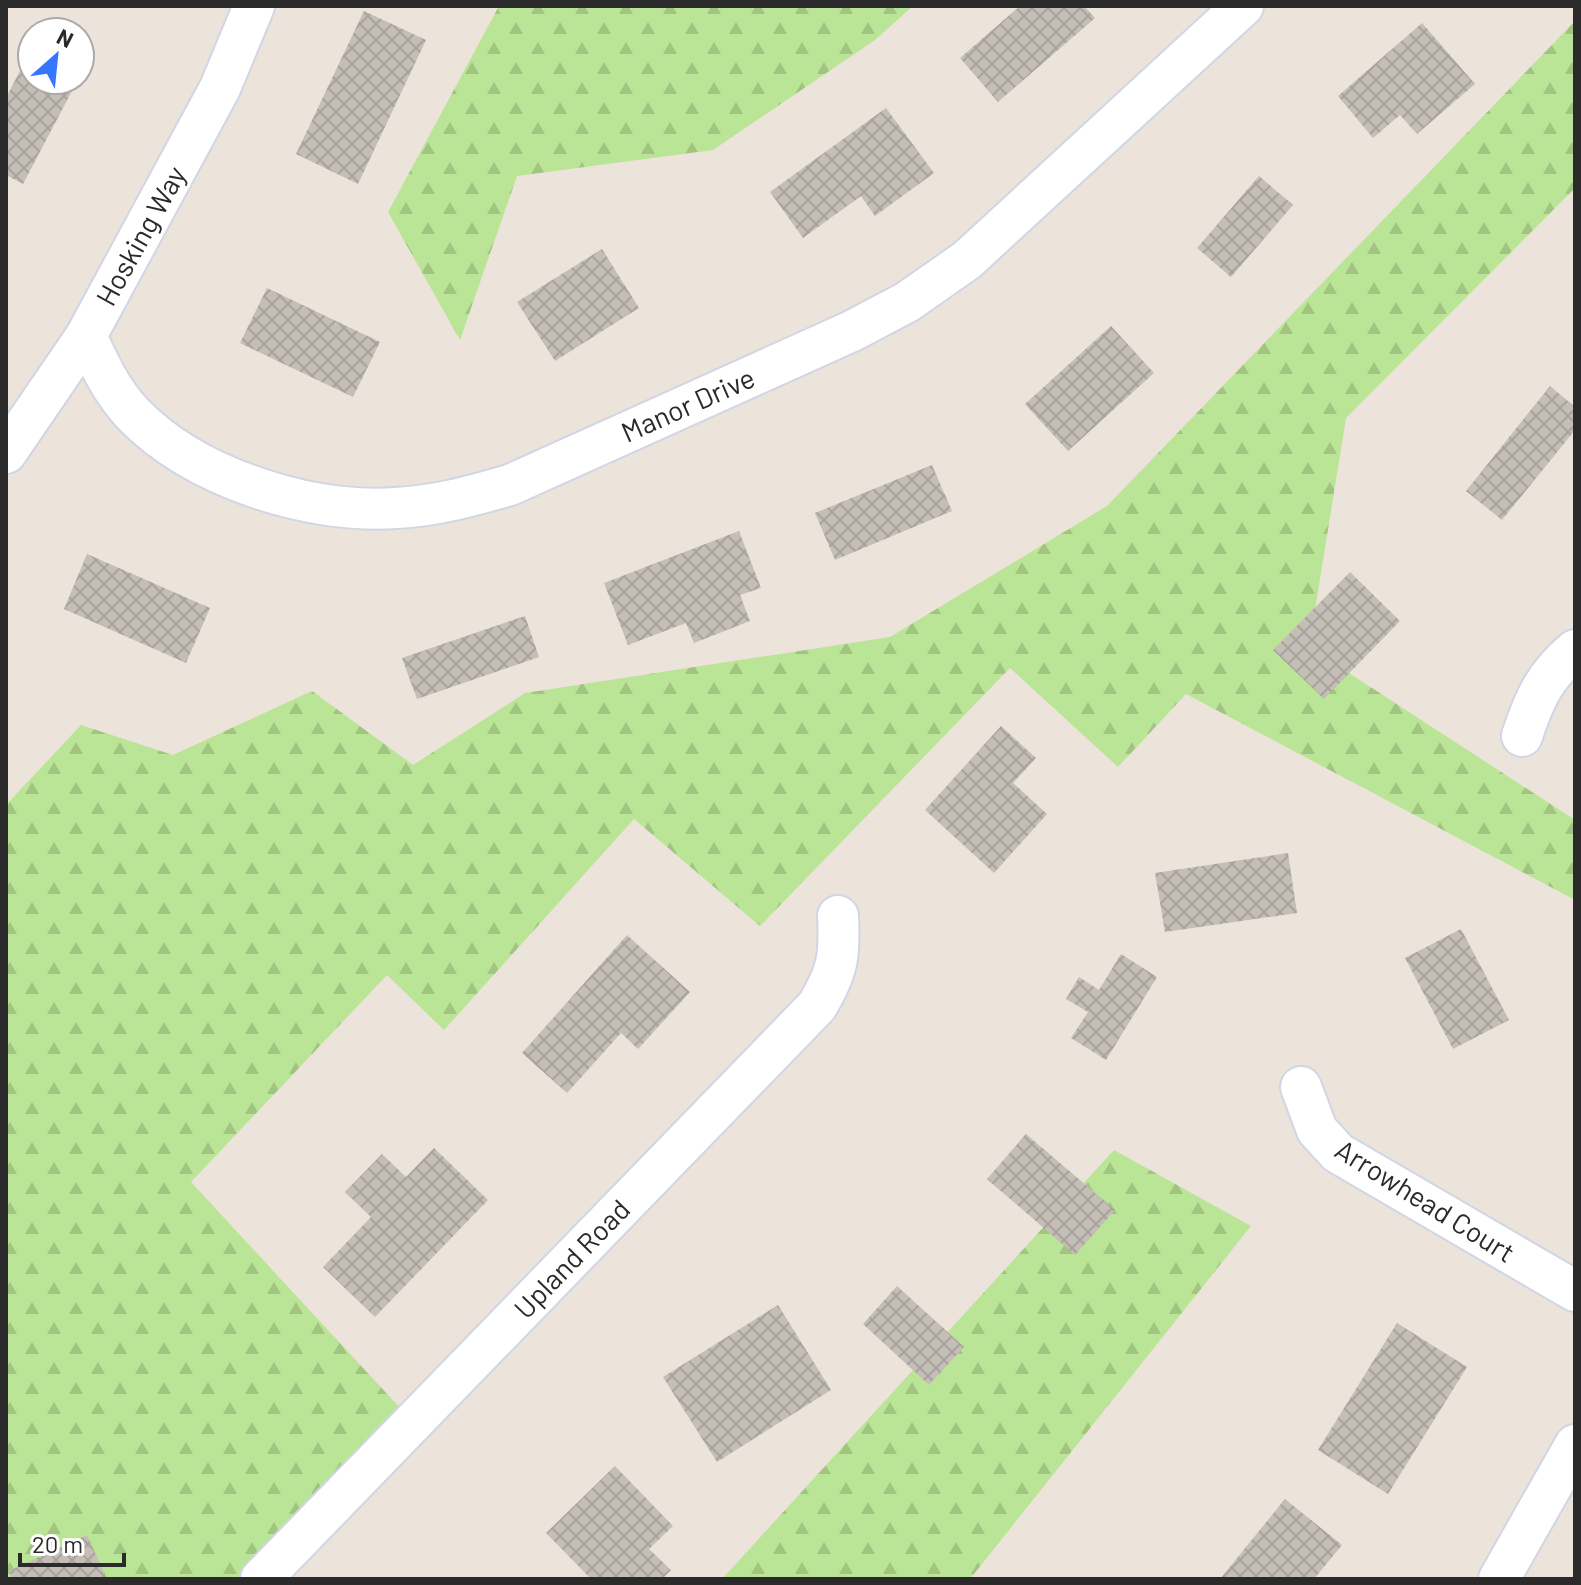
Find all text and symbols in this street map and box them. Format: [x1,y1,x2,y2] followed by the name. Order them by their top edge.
[16,16,96,96] north arrow
[53,22,78,52] text: N
[88,160,192,311] street label: Hosking Way
[616,360,760,449] street label: Manor Drive
[1330,1131,1521,1269] street label: Arrowhead Court
[506,1192,636,1325] street label: Upland Road
[20,1517,124,1567] scale bar
[32,1529,83,1558] text: 20 m

